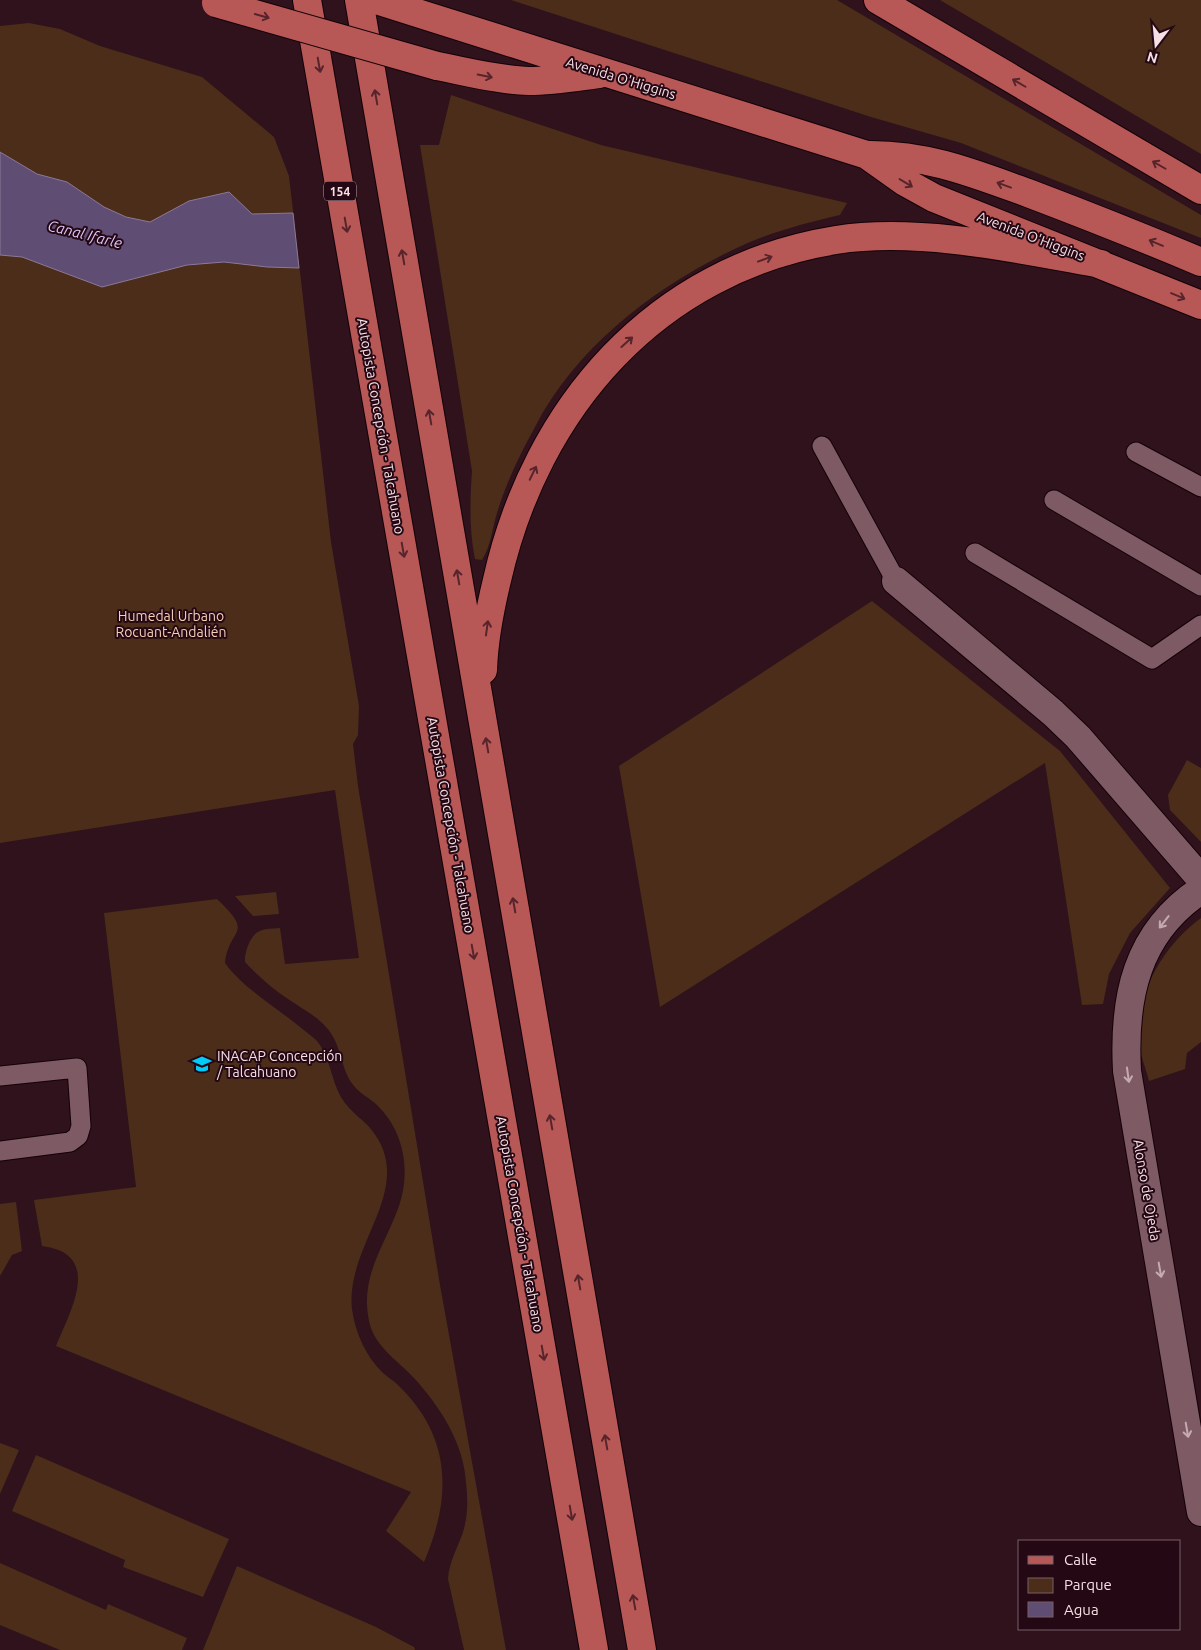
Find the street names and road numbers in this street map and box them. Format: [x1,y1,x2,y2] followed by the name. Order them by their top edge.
[564,54,678,102] street label: Avenida O'Higgins
[324,182,356,200] road number: 154
[975,208,1087,264] street label: Avenida O'Higgins
[354,317,408,535] street label: Autopista Concepción - Talcahuano
[424,716,478,934] street label: Autopista Concepción - Talcahuano
[493,1115,547,1333] street label: Autopista Concepción - Talcahuano
[1130,1138,1164,1242] street label: Alonso de Ojeda

